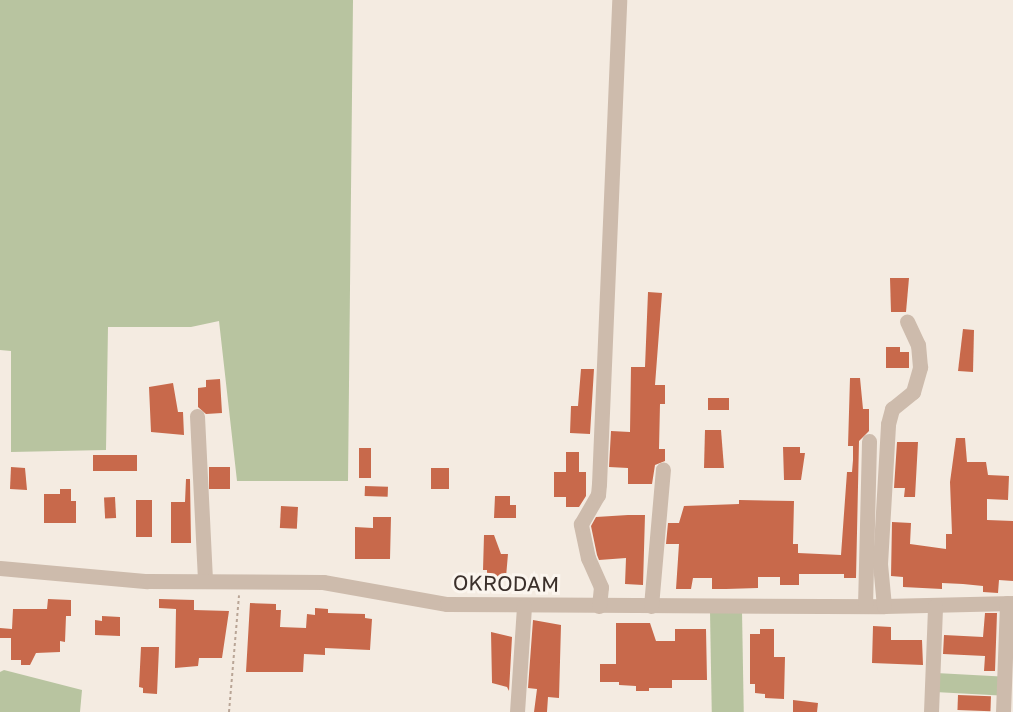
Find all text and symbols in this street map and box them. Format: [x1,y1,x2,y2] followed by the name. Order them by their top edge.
[453,569,559,597] street label: OKRODAM

